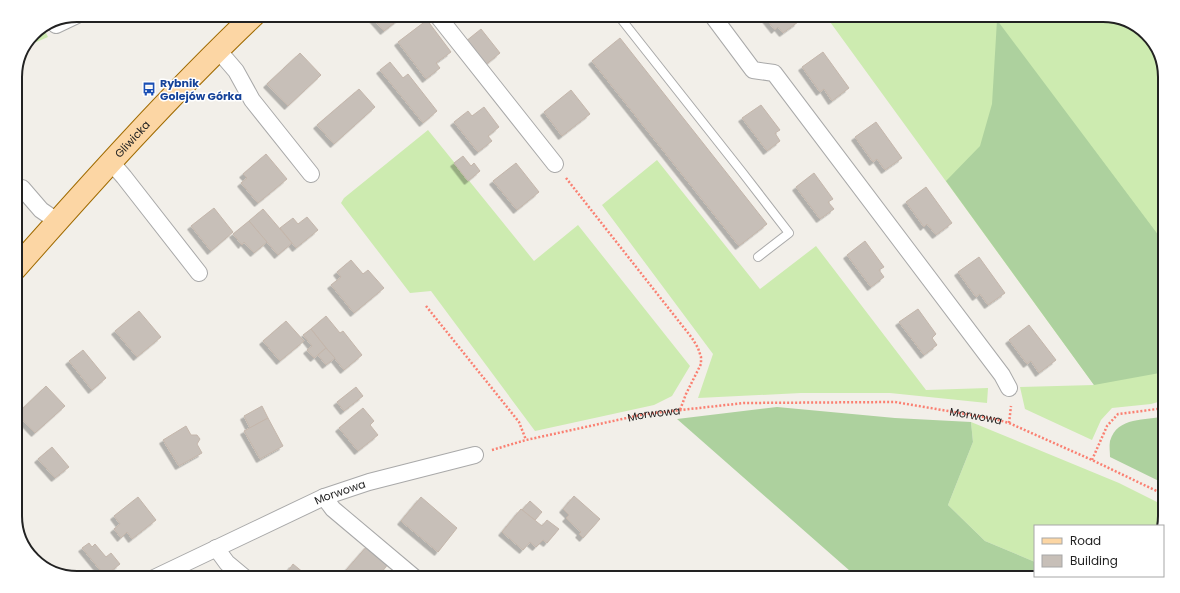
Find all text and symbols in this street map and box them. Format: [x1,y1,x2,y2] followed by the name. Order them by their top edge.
[160,75,242,104] place label: Rybnik Golejów Górka
[141,81,157,97] bus stop icon: Rybnik Golejów Górka
[111,117,154,161] street label: Gliwicka
[626,402,681,426] street label: Morwowa
[948,403,1004,429] street label: Morwowa
[312,476,368,508] street label: Morwowa
[1034,525,1164,577] legend
[1070,532,1101,549] text: Road
[1070,552,1118,569] text: Building

